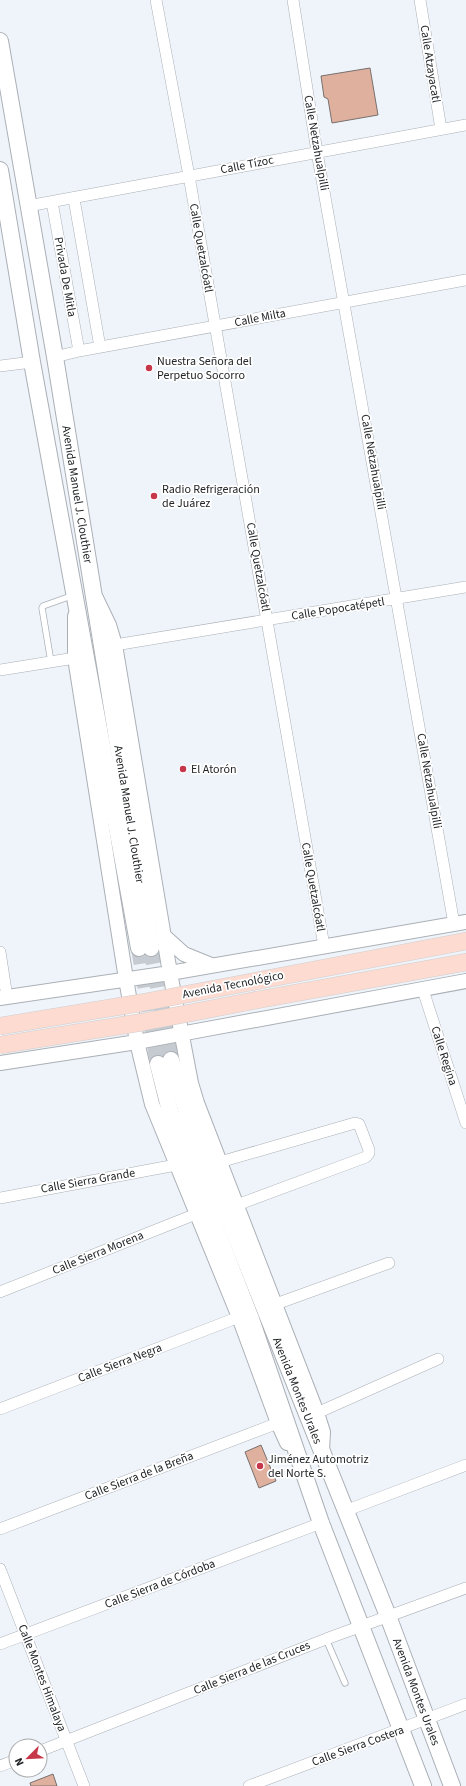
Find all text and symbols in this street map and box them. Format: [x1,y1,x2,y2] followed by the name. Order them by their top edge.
[415,24,445,104] street label: Calle Atzayacatl
[299,94,333,192] street label: Calle Netzahualpilli
[219,151,275,178] street label: Calle Tízoc
[185,202,217,294] street label: Calle Quetzalcóatl
[50,236,80,318] street label: Privada De Mitla
[233,305,287,331] street label: Calle Milta
[157,353,252,384] place label: Nuestra Señora del Perpetuo Socorro
[144,363,154,373] marker: Nuestra Señora del Perpetuo Socorro
[356,413,390,511] street label: Calle Netzahualpilli
[58,424,97,565] street label: Avenida Manuel J. Clouthier
[162,481,260,512] place label: Radio Refrigeración de Juárez
[149,491,159,501] marker: Radio Refrigeración de Juárez
[242,521,274,613] street label: Calle Quetzalcóatl
[290,593,386,625] street label: Calle Popocatépetl
[412,732,446,830] street label: Calle Netzahualpilli
[110,744,149,885] street label: Avenida Manuel J. Clouthier
[191,761,237,778] place label: El Atorón
[178,764,188,774] marker: El Atorón
[297,841,329,933] street label: Calle Quetzalcóatl
[181,967,285,1003] street label: Avenida Tecnológico
[426,1024,462,1088] street label: Calle Regina
[39,1164,137,1198] street label: Calle Sierra Grande
[50,1227,146,1279] street label: Calle Sierra Morena
[268,1335,327,1446] street label: Avenida Montes Urales
[76,1339,164,1387] street label: Calle Sierra Negra
[82,1447,196,1505] street label: Calle Sierra de la Breña
[268,1451,369,1482] place label: Jiménez Automotriz del Norte S.
[255,1461,265,1471] marker: Jiménez Automotriz del Norte S.
[102,1555,218,1613] street label: Calle Sierra de Córdoba
[14,1622,70,1734] street label: Calle Montes Himalaya
[389,1636,444,1748] street label: Avenida Montes Urales
[191,1637,313,1699] street label: Calle Sierra de las Cruces
[309,1721,407,1771] street label: Calle Sierra Costera
[8,1738,48,1778] north arrow
[11,1755,28,1768] text: N

